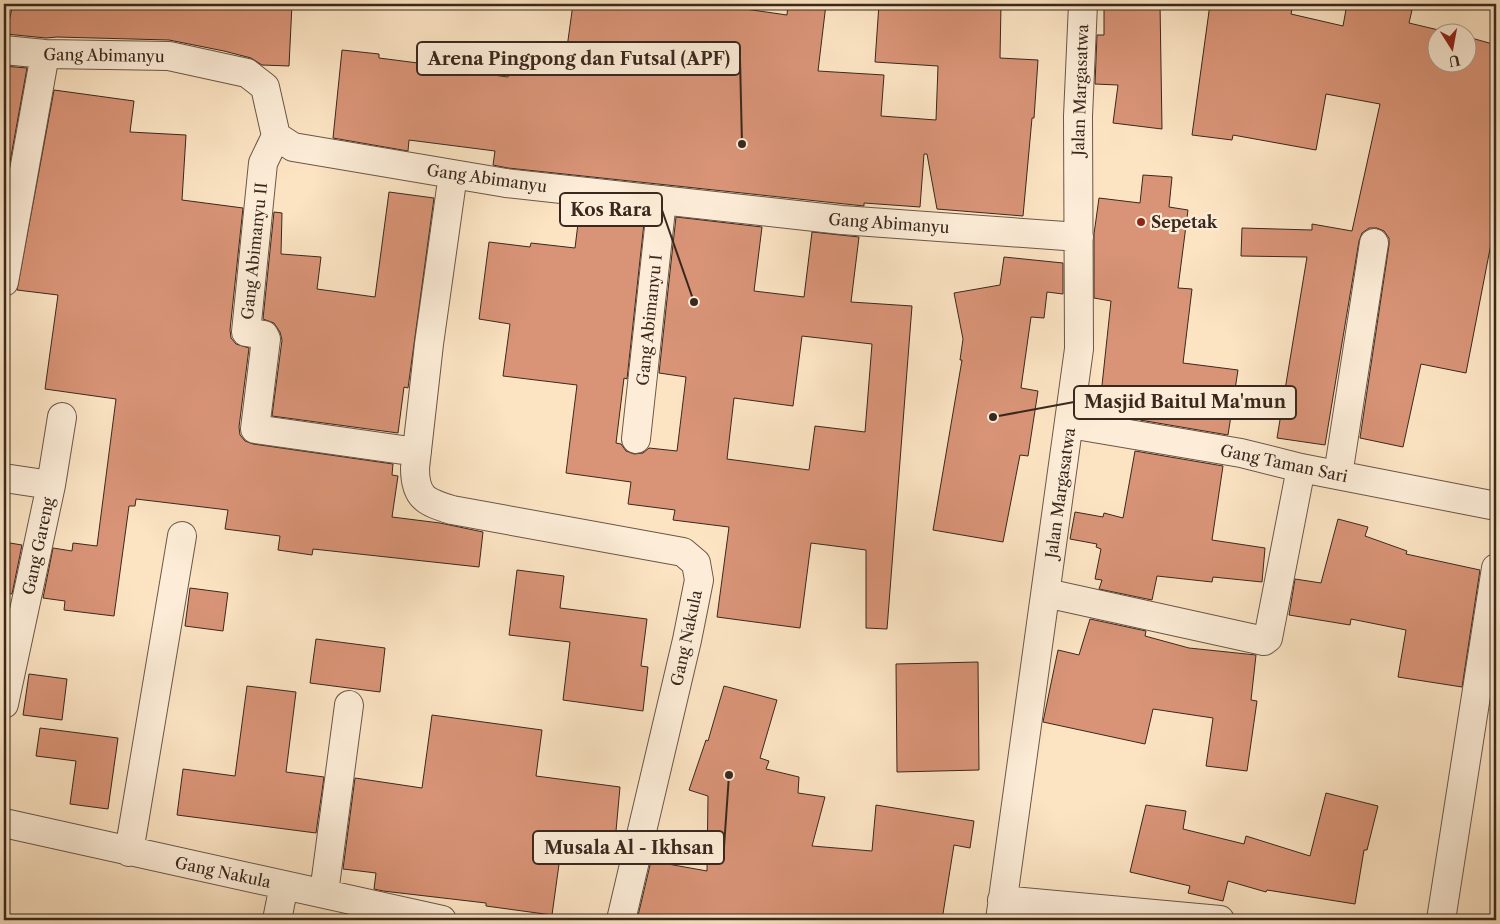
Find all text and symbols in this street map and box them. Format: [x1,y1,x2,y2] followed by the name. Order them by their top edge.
[1428,22,1478,72] north arrow
[1068,23,1092,159] street label: Jalan Margasatwa
[417,42,740,75] callout: Arena Pingpong dan Futsal (APF)
[43,44,165,66] street label: Gang Abimanyu
[427,48,730,70] text: Arena Pingpong dan Futsal (APF)
[1447,51,1462,71] text: U
[425,160,549,196] street label: Gang Abimanyu
[237,181,271,321] street label: Gang Abimanyu II
[560,193,662,226] callout: Kos Rara
[570,199,652,221] text: Kos Rara
[828,209,950,237] street label: Gang Abimanyu
[1151,212,1218,232] place label: Sepetak
[1135,216,1147,228] marker: Sepetak
[632,253,666,387] street label: Gang Abimanyu I
[1074,386,1296,419] callout: Masjid Baitul Ma'mun
[1084,391,1287,413] text: Masjid Baitul Ma'mun
[1041,426,1079,563] street label: Jalan Margasatwa
[1218,440,1350,486] street label: Gang Taman Sari
[18,495,58,597] street label: Gang Gareng
[666,588,706,688] street label: Gang Nakula
[533,831,724,864] callout: Musala Al - Ikhsan
[544,837,715,859] text: Musala Al - Ikhsan
[173,852,273,892] street label: Gang Nakula

